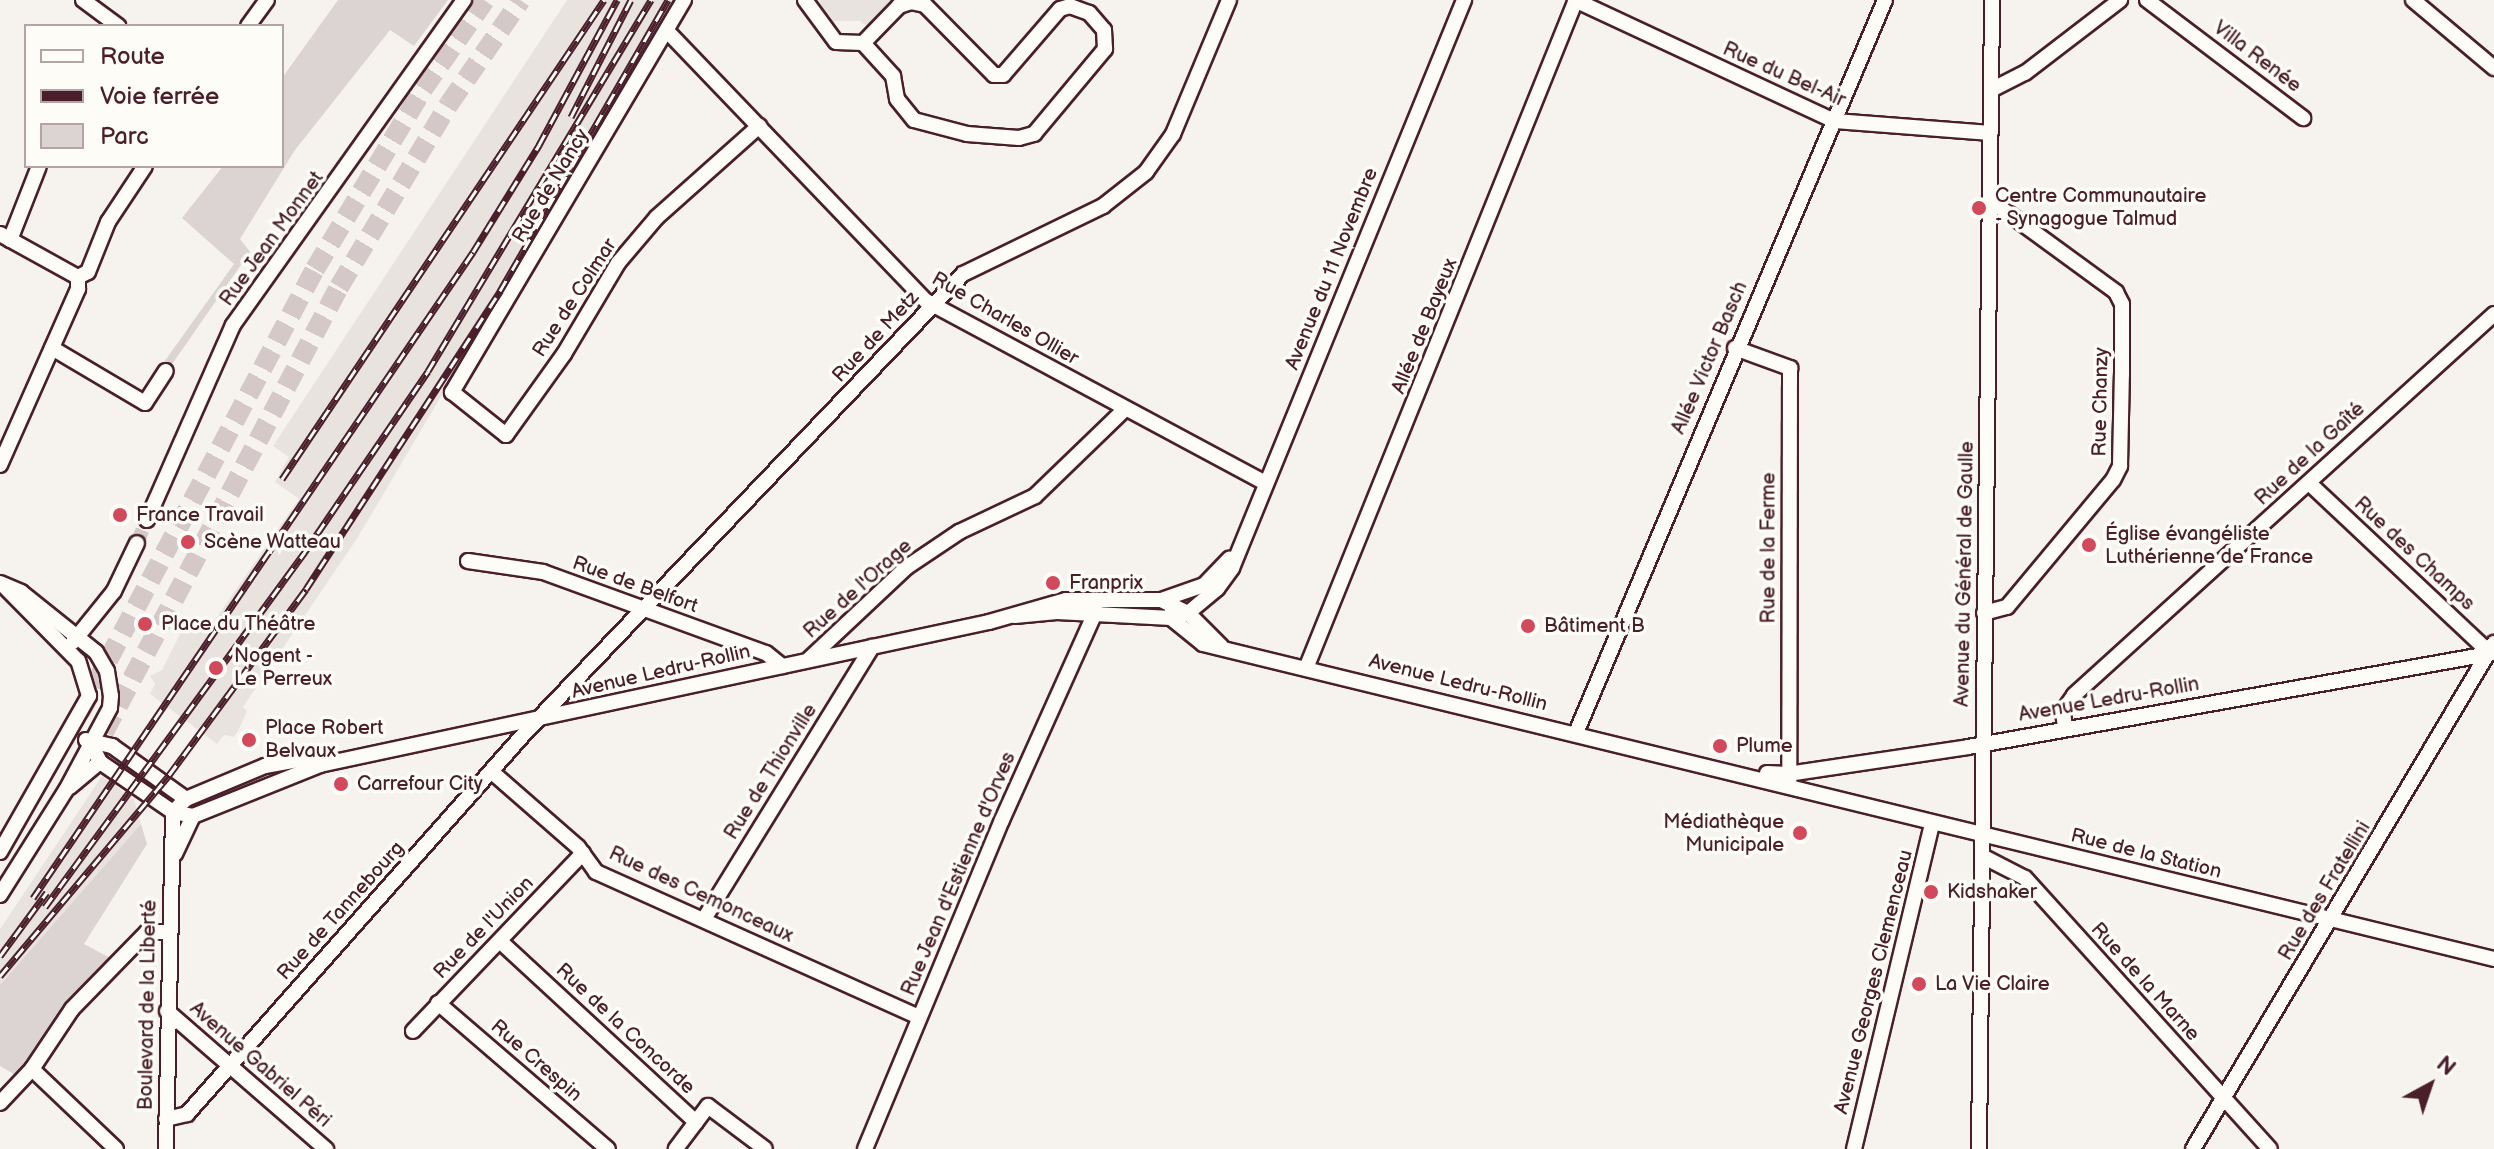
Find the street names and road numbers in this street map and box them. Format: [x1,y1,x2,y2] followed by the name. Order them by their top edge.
[2208,16,2306,98] street label: Villa Renée
[1719,37,1849,113] street label: Rue du Bel-Air
[508,125,594,247] street label: Rue de Nancy
[1280,165,1384,373] street label: Avenue du 11 Novembre
[215,167,329,311] street label: Rue Jean Monnet
[528,234,622,362] street label: Rue de Colmar
[1387,255,1463,397] street label: Allée de Bayeux
[927,267,1083,371] street label: Rue Charles Ollier
[1667,278,1753,438] street label: Allée Victor Basch
[828,286,924,388] street label: Rue de Metz
[2088,347,2114,457] street label: Rue Chanzy
[2250,397,2370,511] street label: Rue de la Gaîté
[1951,441,1979,707] street label: Avenue du Général de Gaulle
[1757,472,1781,624] street label: Rue de la Ferme
[2349,492,2479,616] street label: Rue des Champs
[799,534,917,644] street label: Rue de l'Orage
[569,551,701,619] street label: Rue de Belfort
[569,640,753,704] street label: Avenue Ledru-Rollin
[1366,649,1550,717] street label: Avenue Ledru-Rollin
[2017,672,2201,728] street label: Avenue Ledru-Rollin
[719,699,823,845] street label: Rue de Thionville
[896,748,1022,1000] street label: Rue Jean d'Estienne d'Orves
[2274,817,2376,965] street label: Rue des Fratellini
[2068,824,2224,884] street label: Rue de la Station
[272,836,410,986] street label: Rue de Tannebourg
[605,842,797,948] street label: Rue des Cemonceaux
[1830,847,1918,1117] street label: Avenue Georges Clemenceau
[429,872,539,984] street label: Rue de l'Union
[134,900,162,1110] street label: Boulevard de la Liberté
[2085,918,2205,1046] street label: Rue de la Marne
[550,958,700,1100] street label: Rue de la Concorde
[184,997,336,1133] street label: Avenue Gabriel Péri
[485,1015,587,1107] street label: Rue Crespin

